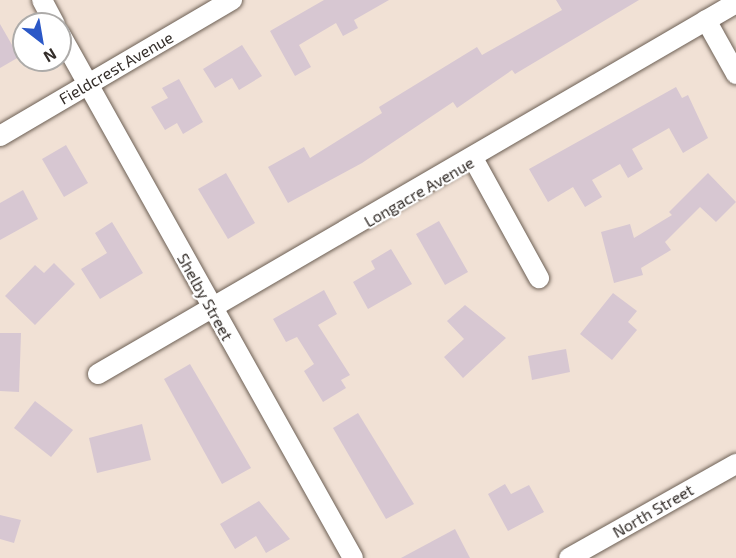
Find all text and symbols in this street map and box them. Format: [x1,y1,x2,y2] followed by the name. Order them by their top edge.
[12,12,72,72] north arrow
[55,27,177,109] street label: Fieldcrest Avenue
[41,45,60,67] text: N
[360,153,478,231] street label: Longacre Avenue
[173,250,237,344] street label: Shelby Street
[609,480,697,542] street label: North Street

